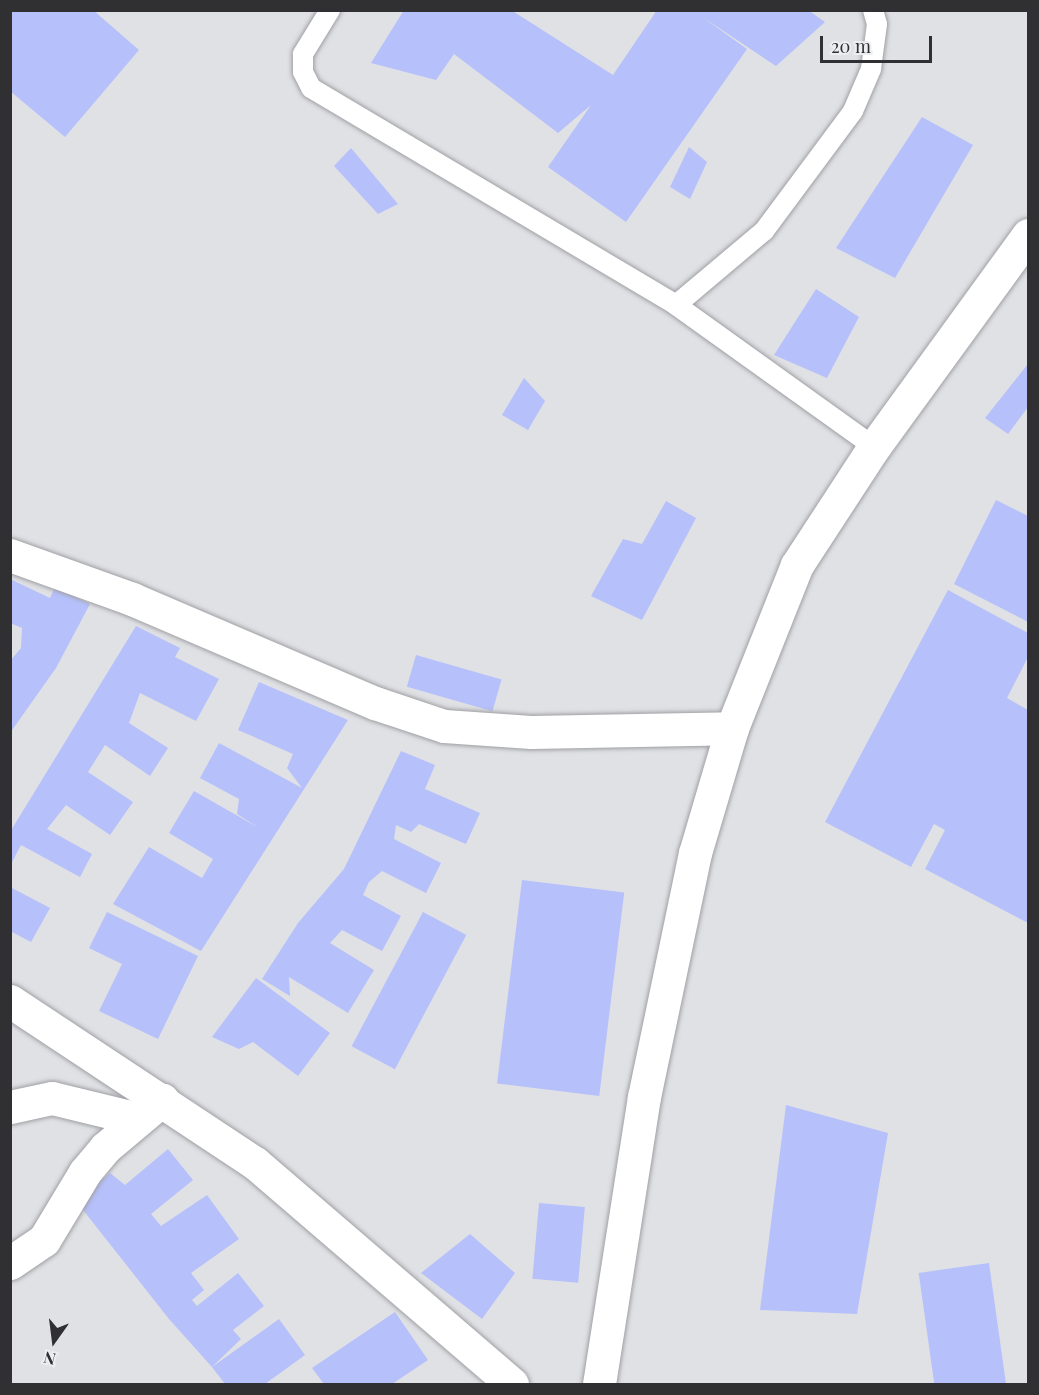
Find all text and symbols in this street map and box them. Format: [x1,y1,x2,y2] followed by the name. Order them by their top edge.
[823,24,936,62] scale bar
[831,34,871,58] text: 20 m
[24,1311,84,1371] north arrow
[41,1347,58,1371] text: N

